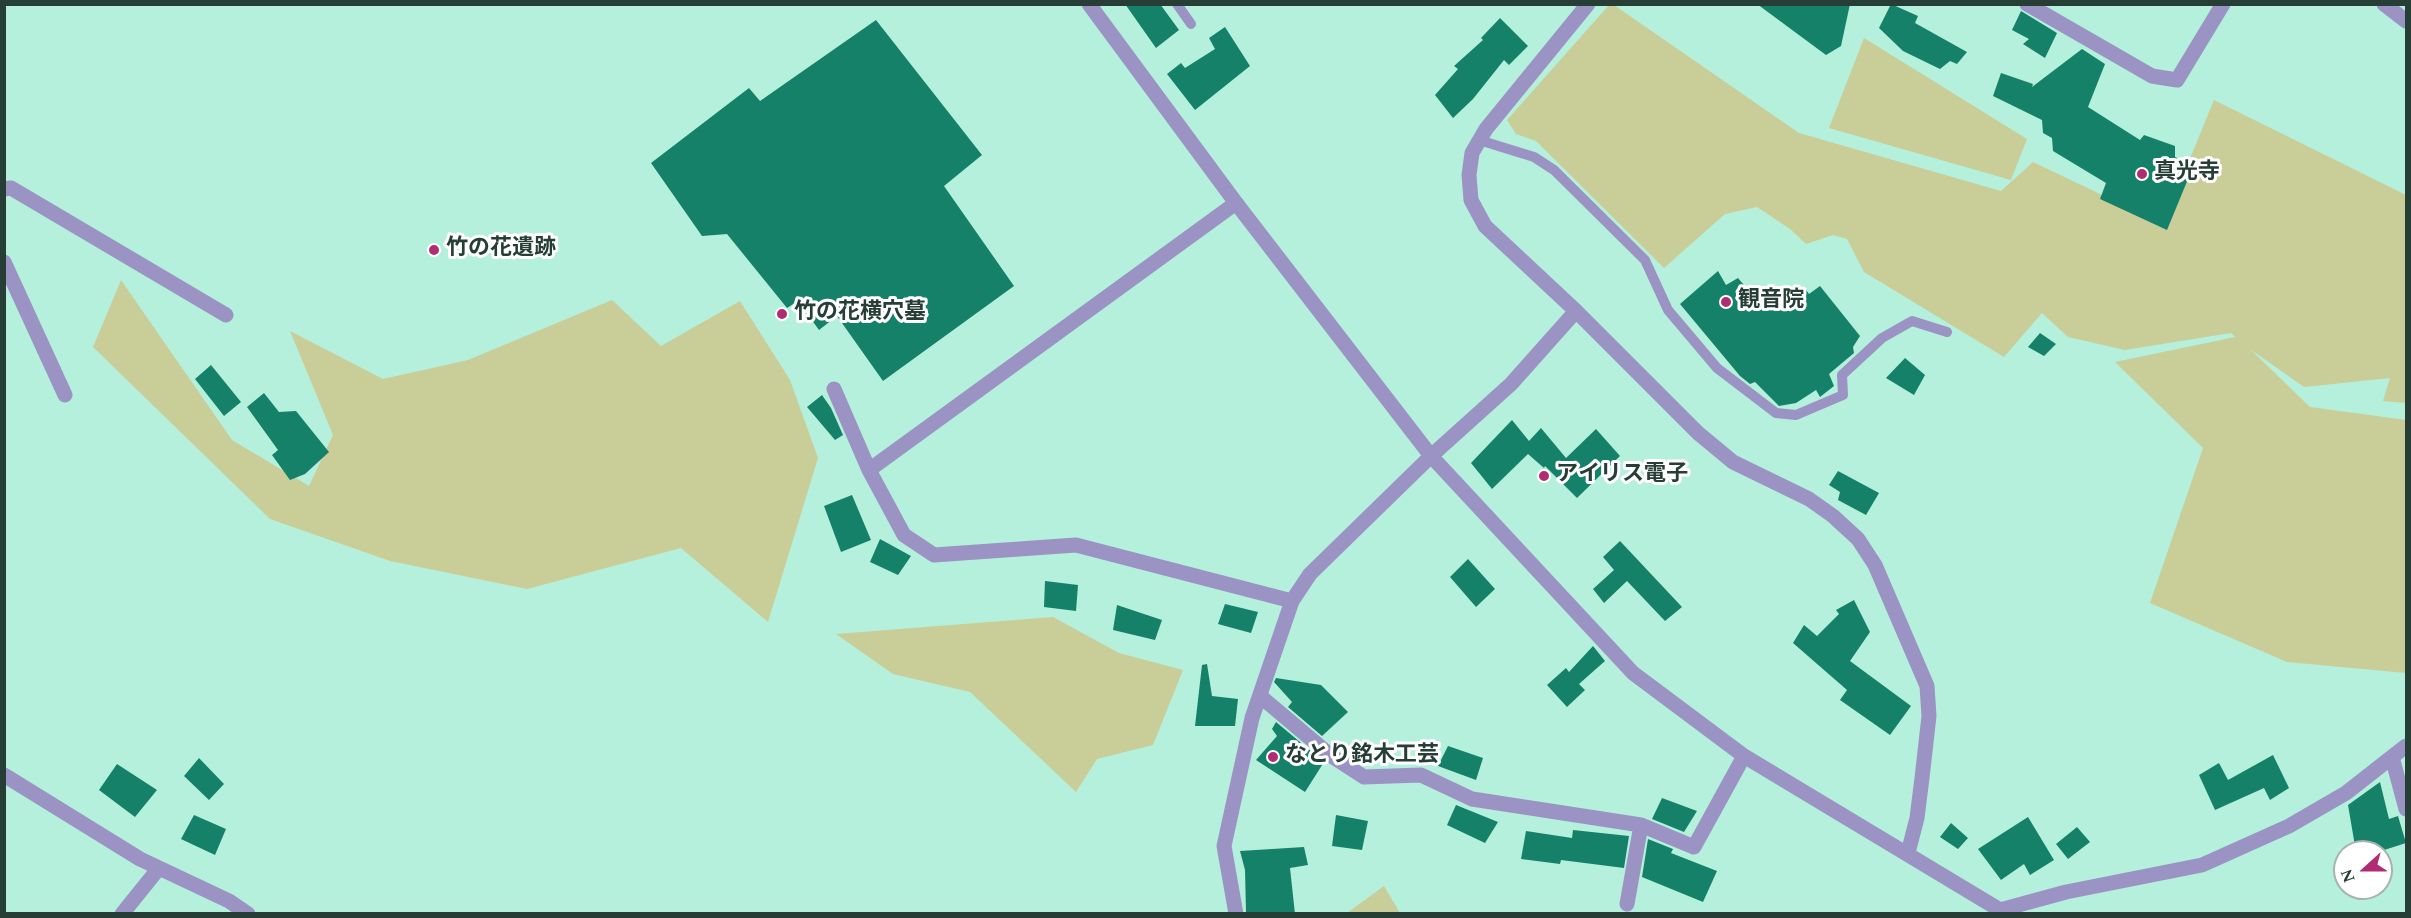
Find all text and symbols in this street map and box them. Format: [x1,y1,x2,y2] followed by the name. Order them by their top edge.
[2154,161,2220,187] place label: 真光寺
[2135,167,2149,181] marker: 真光寺
[446,237,556,263] place label: 竹の花遺跡
[427,243,441,257] marker: 竹の花遺跡
[1738,289,1804,315] place label: 観音院
[1719,295,1733,309] marker: 観音院
[794,301,926,327] place label: 竹の花横穴墓
[775,307,789,321] marker: 竹の花横穴墓
[1556,463,1688,489] place label: アイリス電子
[1537,469,1551,483] marker: アイリス電子
[1285,744,1439,770] place label: なとり銘木工芸
[1266,750,1280,764] marker: なとり銘木工芸
[2333,840,2393,900] north arrow
[2335,865,2362,886] text: N

